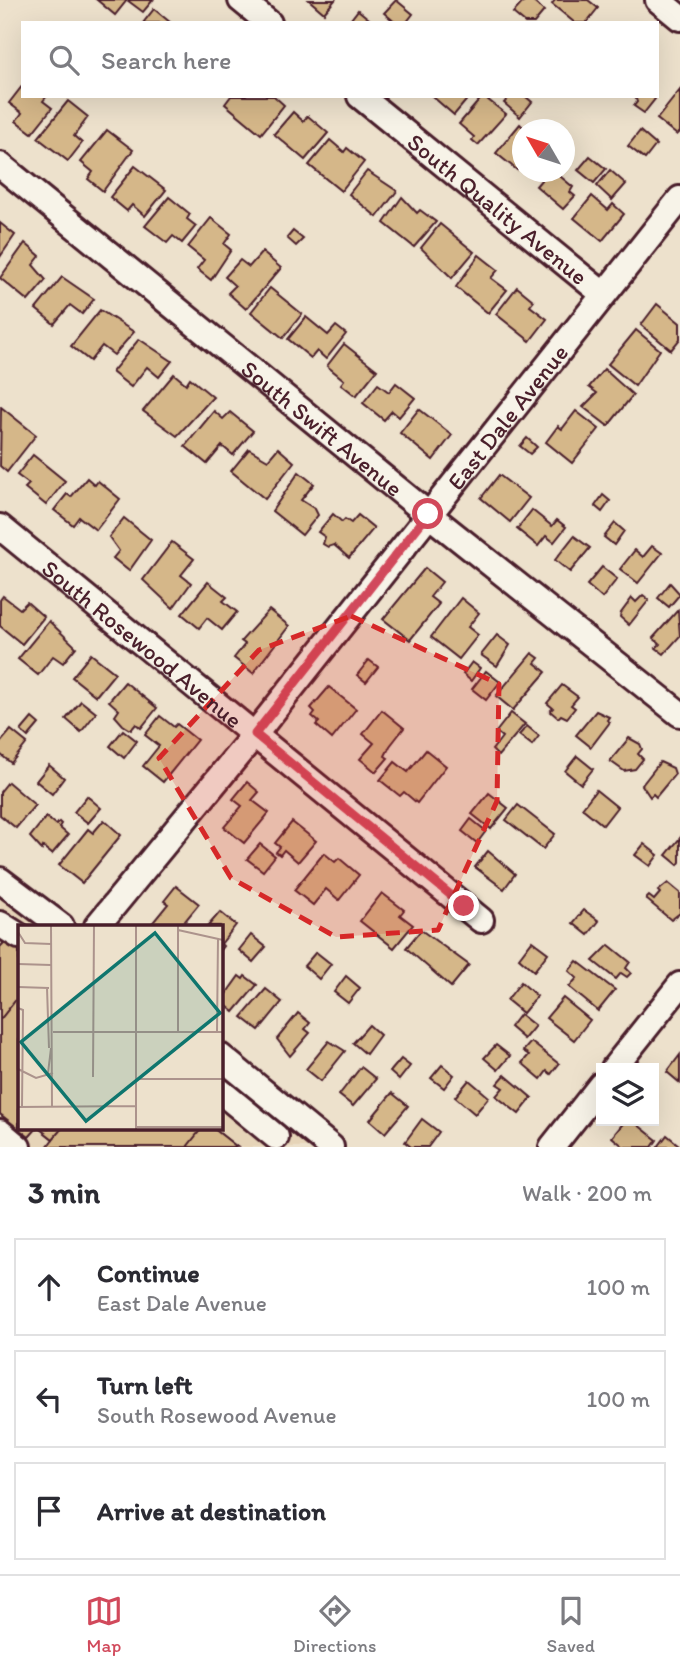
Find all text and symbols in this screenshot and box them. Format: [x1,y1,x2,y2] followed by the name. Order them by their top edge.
[21,21,659,98] search box
[45,41,83,79] icon: search
[101,44,231,76] text: Search here
[512,119,575,182] north arrow
[402,126,594,290] street label: South Quality Avenue
[441,338,574,495] street label: East Dale Avenue
[236,354,409,502] street label: South Swift Avenue
[412,498,443,529] route start
[36,553,249,734] street label: South Rosewood Avenue
[448,890,479,921] route end
[18,925,222,1130] inset map
[596,1063,659,1126] map controls
[596,1063,659,1126] button: layers
[28,1174,100,1211] text: 3 min
[522,1179,652,1207] text: Walk · 200 m
[97,1257,200,1289] text: Continue
[30,1268,68,1306] icon: ahead
[586,1273,650,1301] text: 100 m
[97,1289,267,1317] text: East Dale Avenue
[97,1369,193,1401] text: Turn left
[30,1380,68,1418] icon: left
[586,1385,650,1413] text: 100 m
[97,1401,337,1429] text: South Rosewood Avenue
[30,1492,68,1530] icon: arrive
[97,1495,326,1527] text: Arrive at destination
[85,1592,123,1657] tab: Map
[293,1592,377,1657] tab: Directions
[547,1592,595,1657] tab: Saved

